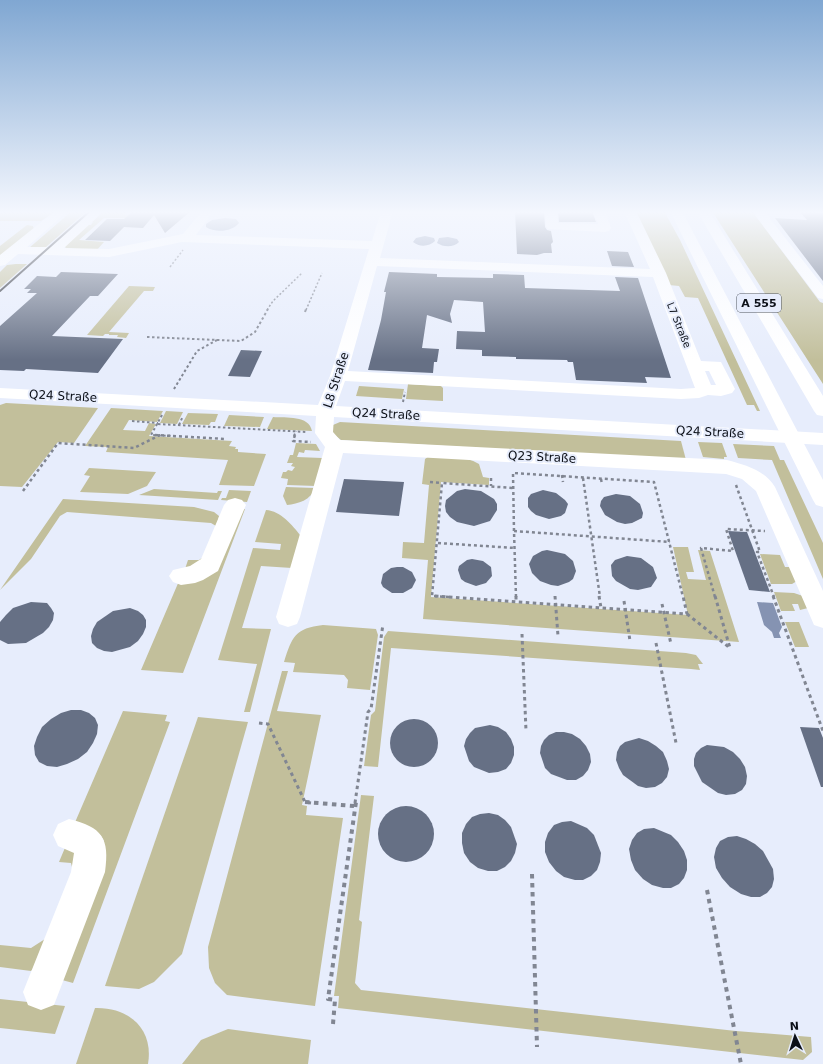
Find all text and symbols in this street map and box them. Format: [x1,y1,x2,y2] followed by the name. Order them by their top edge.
[737,294,781,312] road number: A 555
[665,301,693,349] street label: L7 Straße
[320,350,352,410] street label: L8 Straße
[29,387,97,405] street label: Q24 Straße
[352,405,420,423] street label: Q24 Straße
[676,423,744,441] street label: Q24 Straße
[508,448,576,466] street label: Q23 Straße
[775,1016,815,1056] north arrow
[789,1020,799,1033] text: N

